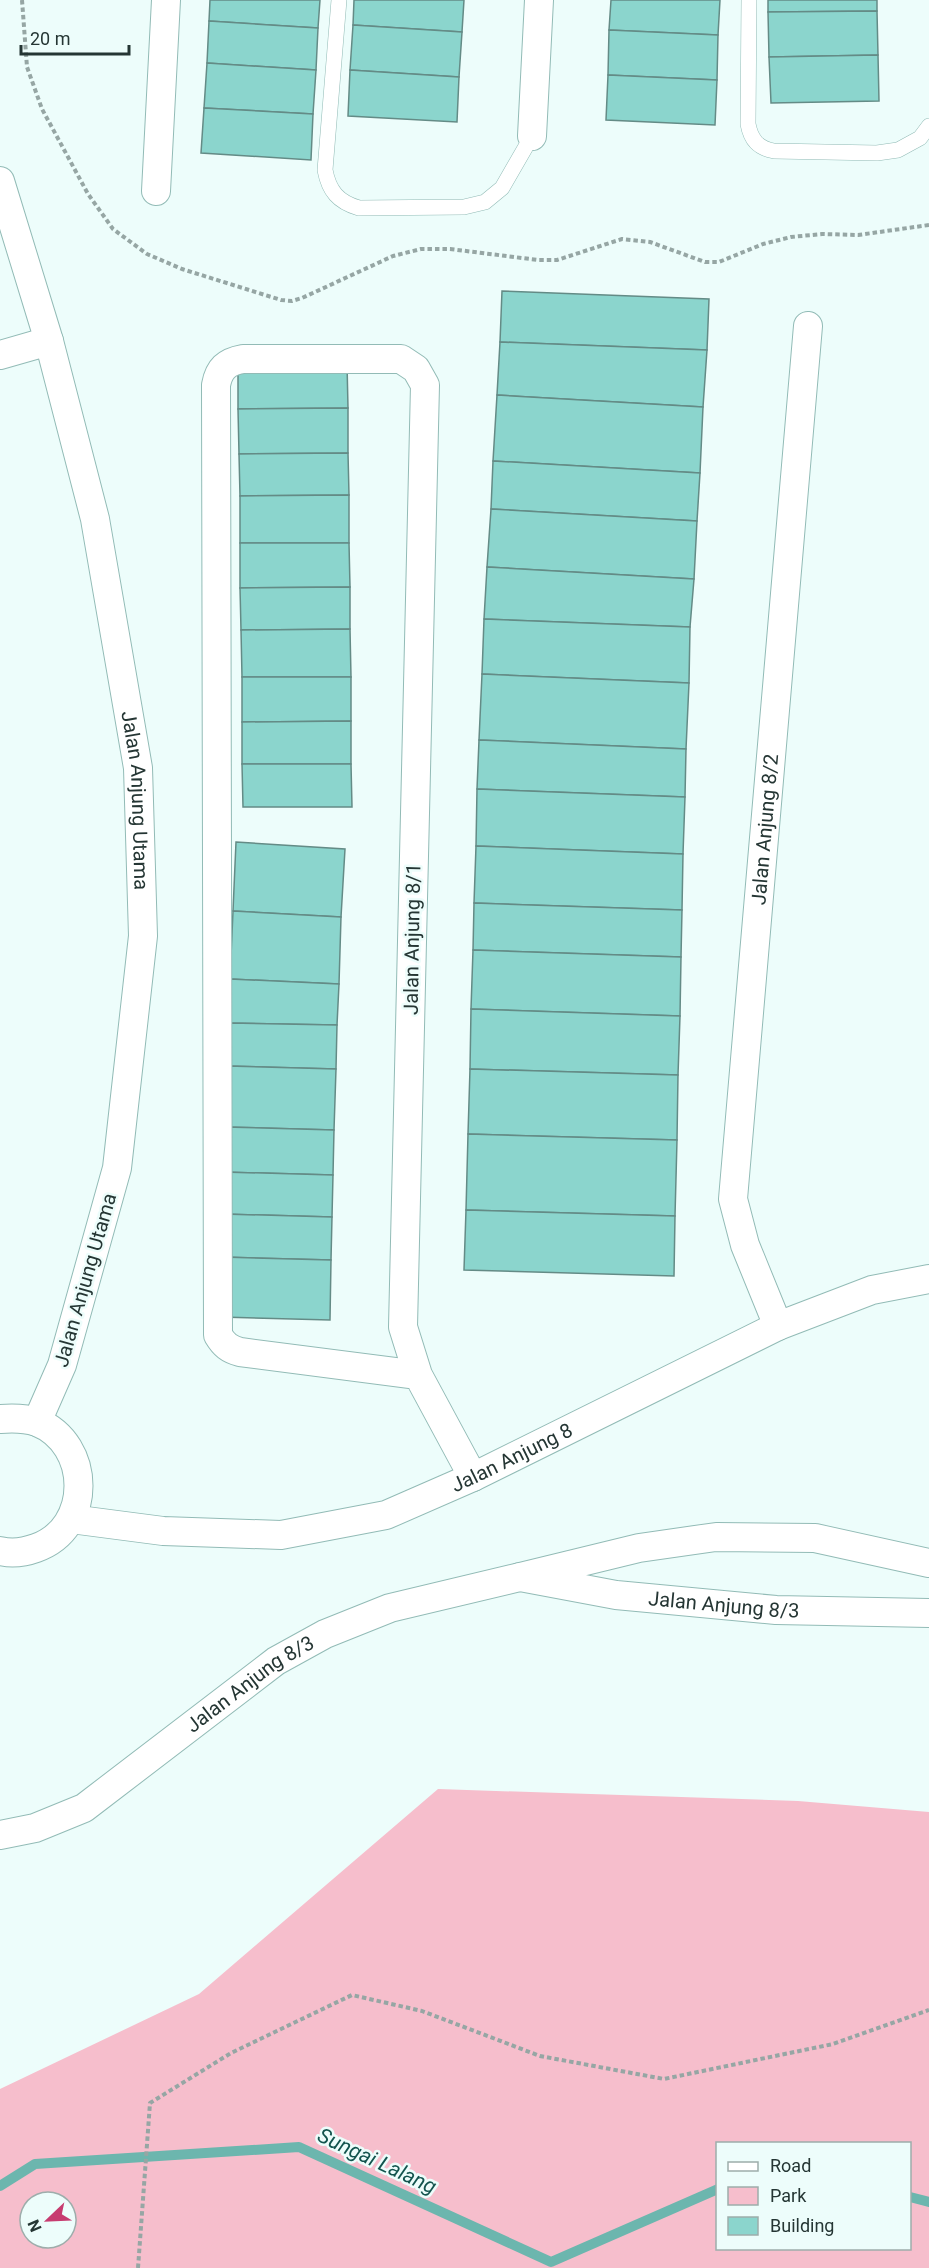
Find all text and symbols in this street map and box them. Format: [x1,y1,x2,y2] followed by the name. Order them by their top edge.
[21,18,129,56] scale bar
[30,28,70,49] text: 20 m
[116,709,154,890] street label: Jalan Anjung Utama
[746,753,783,906] street label: Jalan Anjung 8/2
[399,863,425,1015] street label: Jalan Anjung 8/1
[49,1190,121,1370] street label: Jalan Anjung Utama
[447,1418,576,1497] street label: Jalan Anjung 8
[647,1586,800,1622] street label: Jalan Anjung 8/3
[181,1631,318,1738] street label: Jalan Anjung 8/3
[314,2123,440,2199] water label: Sungai Lalang
[716,2142,911,2250] legend
[770,2155,811,2176] text: Road
[770,2185,807,2206] text: Park
[18,2190,78,2250] north arrow
[770,2215,834,2236] text: Building
[24,2217,46,2235] text: N

